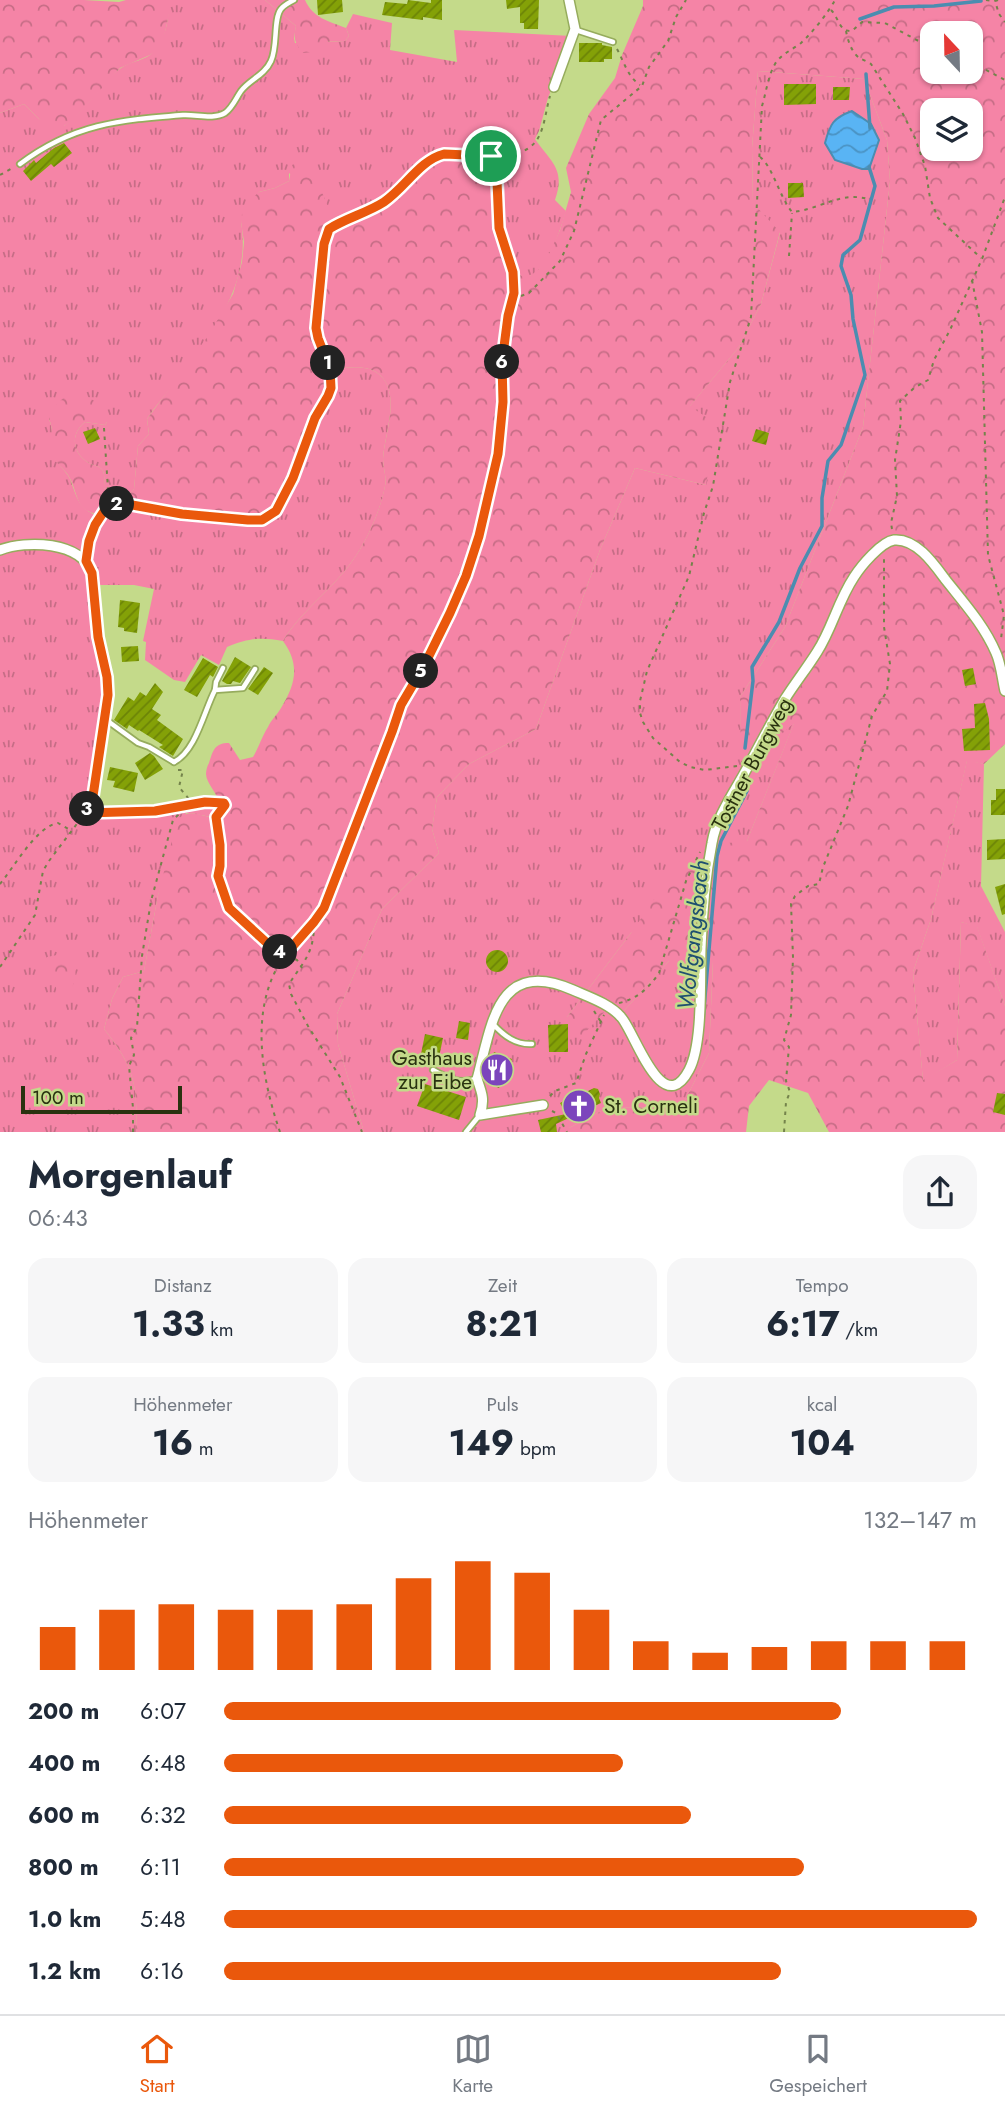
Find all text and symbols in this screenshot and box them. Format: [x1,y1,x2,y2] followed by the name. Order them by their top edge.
[920,21,984,84] north arrow
[920,21,983,161] map controls
[920,98,983,161] button: layers
[461,126,521,186] pin
[472,137,510,175] icon: arrive
[484,344,520,380] pin: 6
[310,346,346,380] pin: 1
[495,348,508,375] text: 6
[323,349,332,376] text: 1
[100,486,134,522] pin: 2
[110,490,123,517] text: 2
[404,654,438,688] pin: 5
[414,657,427,684] text: 5
[704,692,800,836] street label: Tostner Burgweg
[70,792,104,826] pin: 3
[81,795,92,822] text: 3
[668,858,718,1012] water label: Wolfgangsbach
[262,934,298,970] pin: 4
[273,938,286,965] text: 4
[392,1043,472,1097] place label: Gasthaus zur Eibe
[478,1051,516,1089] restaurant icon: Gasthaus zur Eibe
[21,1083,182,1115] scale bar
[32,1084,84,1111] text: 100 m
[560,1087,598,1125] church icon: St. Corneli
[604,1091,698,1121] place label: St. Corneli
[28,1147,232,1202] text: Morgenlauf
[903,1155,977,1229] button: share
[28,1201,88,1235] text: 06:43
[154,1272,212,1299] text: Distanz
[488,1272,517,1299] text: Zeit
[796,1272,849,1299] text: Tempo
[132,1299,205,1349] text: 1.33
[465,1299,539,1349] text: 8:21
[766,1299,840,1349] text: 6:17
[205,1316,234,1343] text: km
[840,1316,878,1343] text: /km
[133,1391,232,1418] text: Höhenmeter
[486,1391,519,1418] text: Puls
[807,1391,837,1418] text: kcal
[152,1418,193,1468] text: 16
[449,1418,514,1468] text: 149
[789,1418,855,1468] text: 104
[193,1435,214,1462] text: m
[514,1435,556,1462] text: bpm
[28,1503,148,1537] text: Höhenmeter
[863,1503,977,1537] text: 132–147 m
[28,1694,99,1728] text: 200 m
[140,1694,186,1728] text: 6:07
[28,1746,100,1780] text: 400 m
[140,1746,186,1780] text: 6:48
[28,1798,100,1832] text: 600 m
[140,1798,186,1832] text: 6:32
[28,1850,99,1884] text: 800 m
[140,1850,181,1884] text: 6:11
[28,1902,101,1936] text: 1.0 km
[140,1902,186,1936] text: 5:48
[28,1954,101,1988] text: 1.2 km
[140,1954,184,1988] text: 6:16
[138,2030,176,2099] tab: Start
[452,2030,493,2099] tab: Karte
[769,2030,867,2099] tab: Gespeichert

